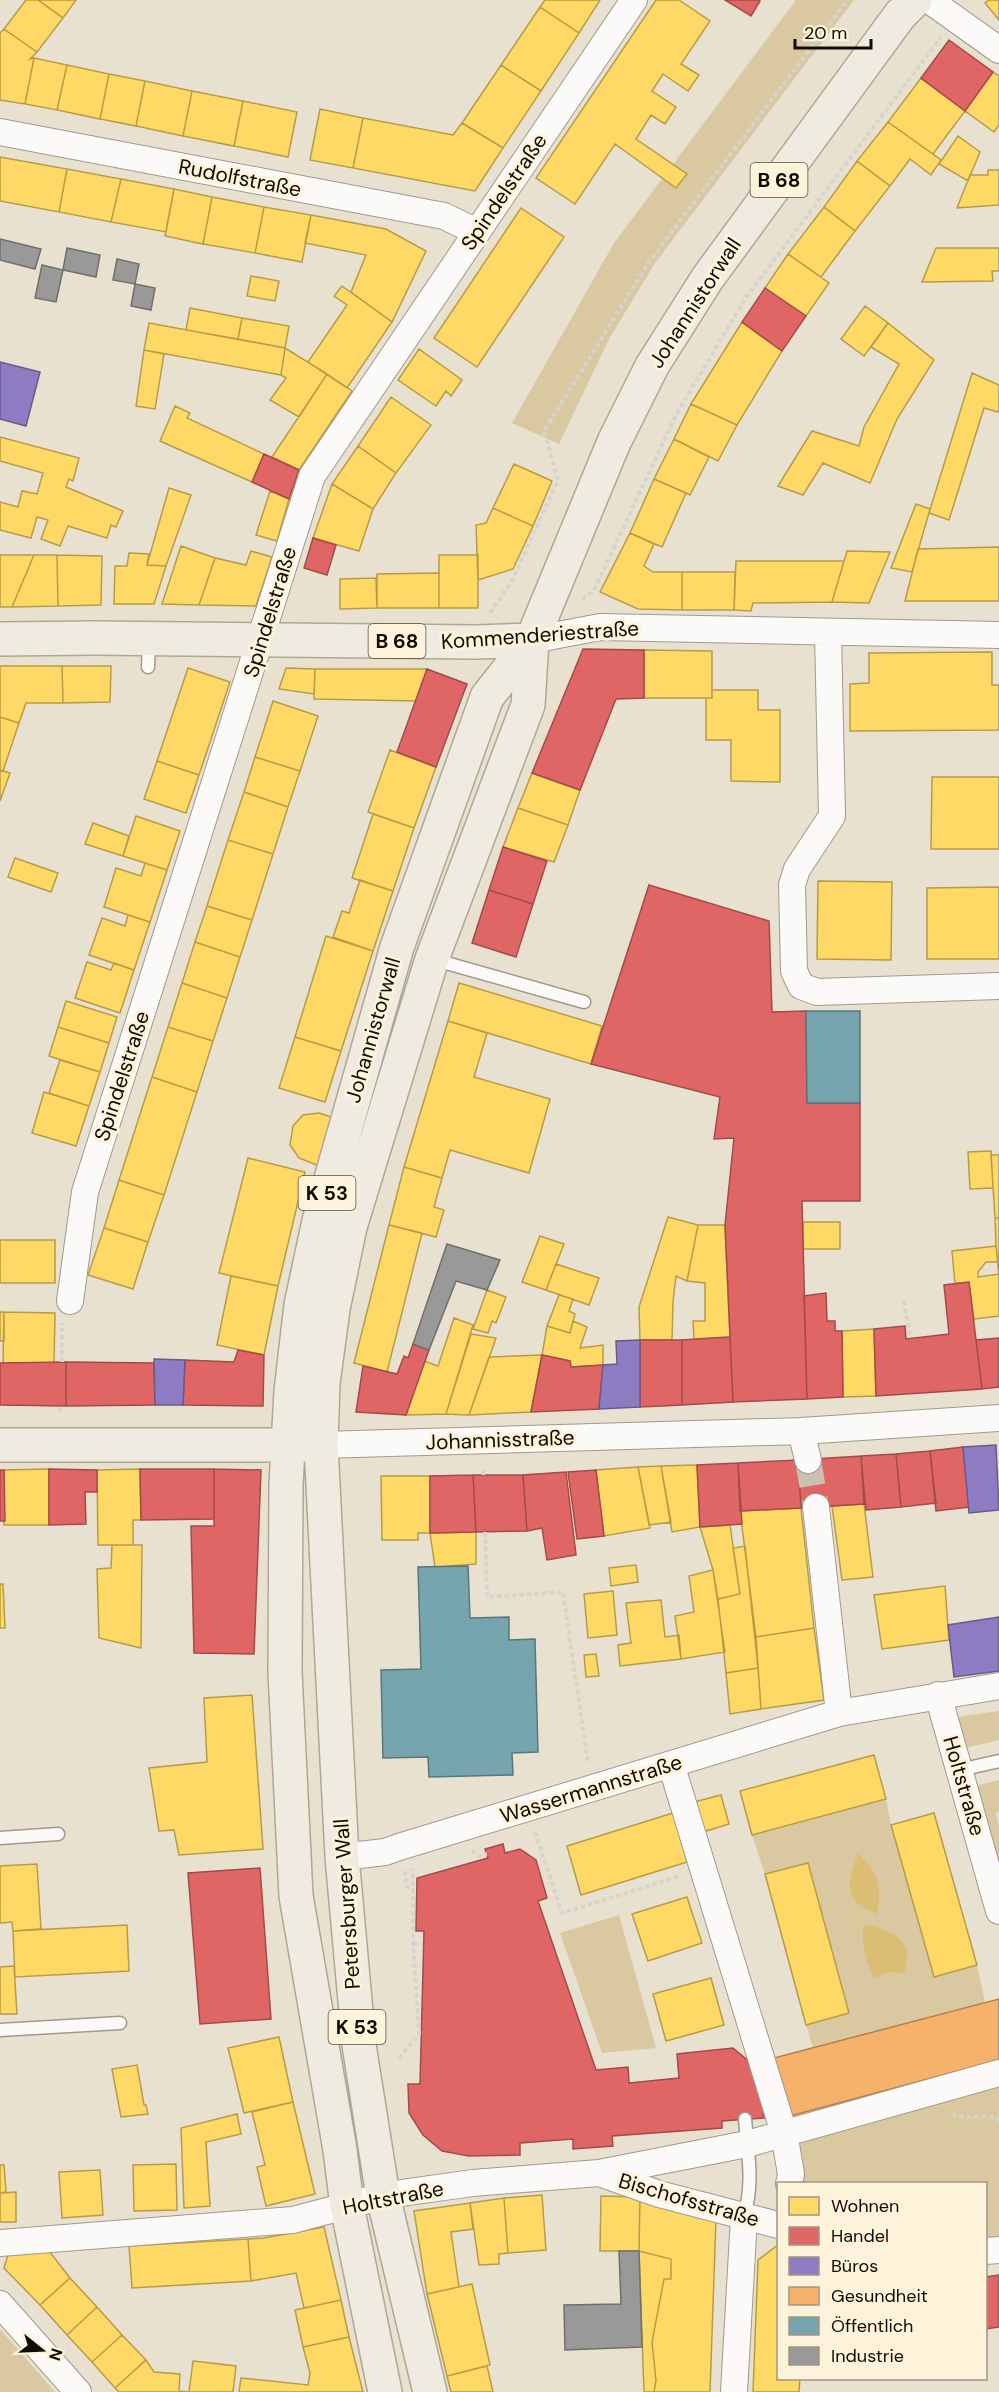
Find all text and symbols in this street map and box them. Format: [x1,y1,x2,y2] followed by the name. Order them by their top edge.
[795,12,872,50] scale bar
[804,21,847,45] text: 20 m
[455,128,553,256] street label: Spindelstraße
[176,152,304,204] street label: Rudolfstraße
[750,163,808,197] road number: B 68
[642,232,748,374] street label: Johannistorwall
[237,543,303,681] street label: Spindelstraße
[440,614,640,656] street label: Kommenderiestraße
[368,624,426,658] road number: B 68
[339,954,407,1106] street label: Johannistorwall
[88,1007,156,1145] street label: Spindelstraße
[298,1176,356,1210] road number: K 53
[425,1423,575,1457] street label: Johannisstraße
[936,1733,992,1839] street label: Holtstraße
[497,1748,685,1830] street label: Wassermannstraße
[327,1818,367,1990] street label: Petersburger Wall
[328,2010,386,2044] road number: K 53
[615,2167,763,2233] street label: Bischofsstraße
[340,2174,446,2222] street label: Holtstraße
[777,2182,987,2380] legend
[831,2194,899,2218] text: Wohnen
[831,2224,889,2248] text: Handel
[831,2254,878,2278] text: Büros
[831,2284,928,2308] text: Gesundheit
[831,2314,913,2338] text: Öffentlich
[12,2320,72,2380] north arrow
[831,2344,904,2368] text: Industrie
[44,2346,68,2363] text: N

